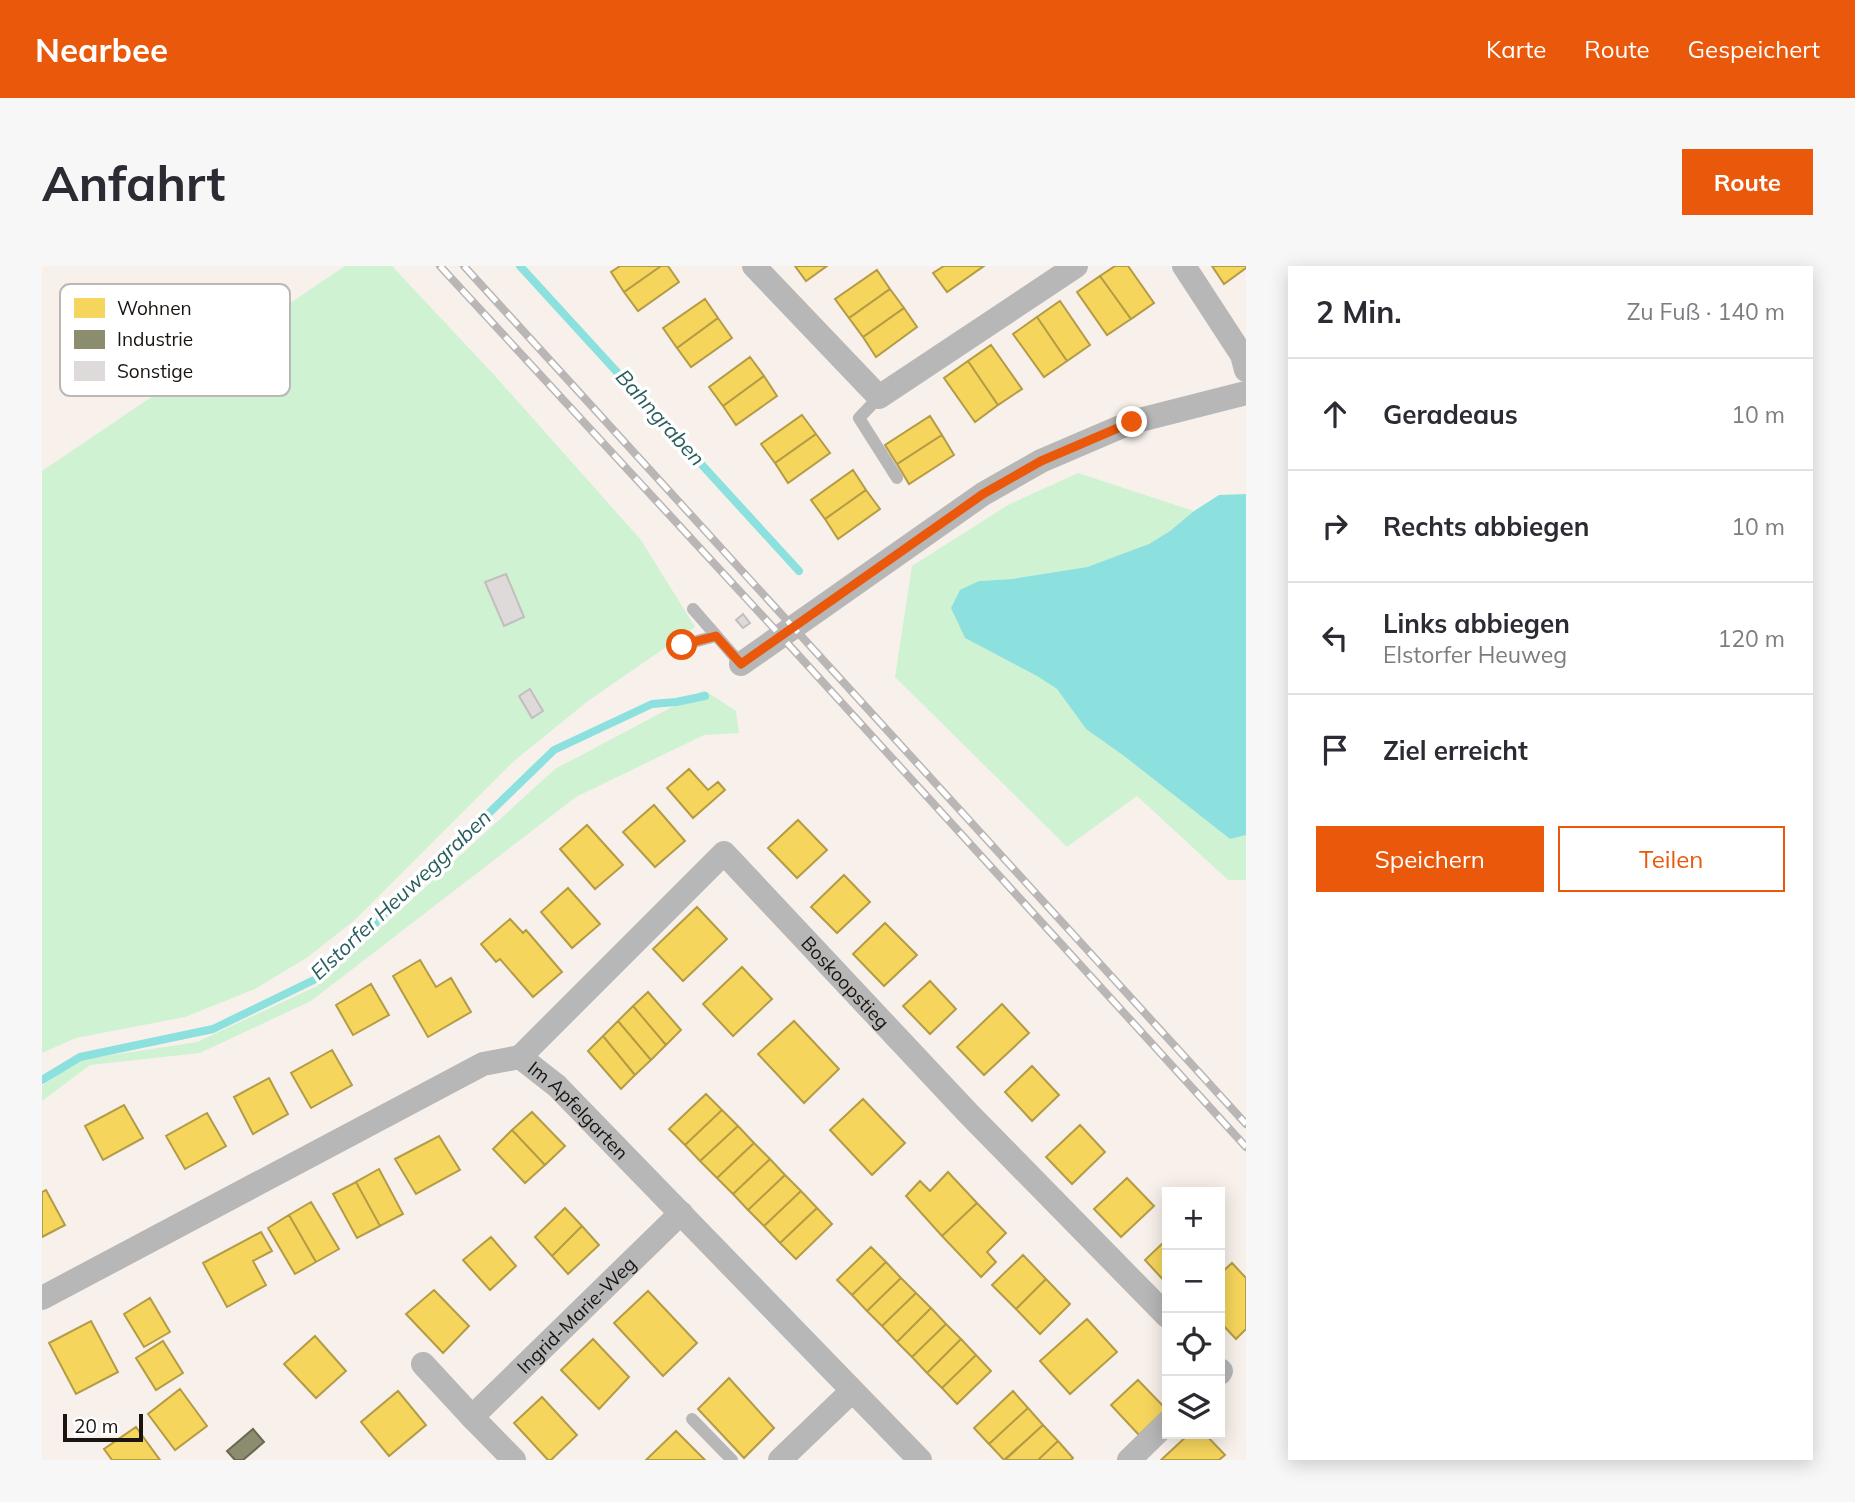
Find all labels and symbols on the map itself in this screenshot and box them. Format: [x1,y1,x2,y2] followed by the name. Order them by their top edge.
[60,284,290,396] legend
[117,296,192,320] text: Wohnen
[117,327,193,351] text: Industrie
[117,359,193,383] text: Sonstige
[611,364,711,471] water label: Bahngraben
[1116,406,1147,437] route end
[666,629,697,660] route start
[305,804,496,985] water label: Elstorfer Heuweggraben
[796,931,895,1034] street label: Boskoopstieg
[523,1056,634,1164] street label: Im Apfelgarten
[512,1252,641,1379] street label: Ingrid-Marie-Weg
[63,1411,144,1443] scale bar

